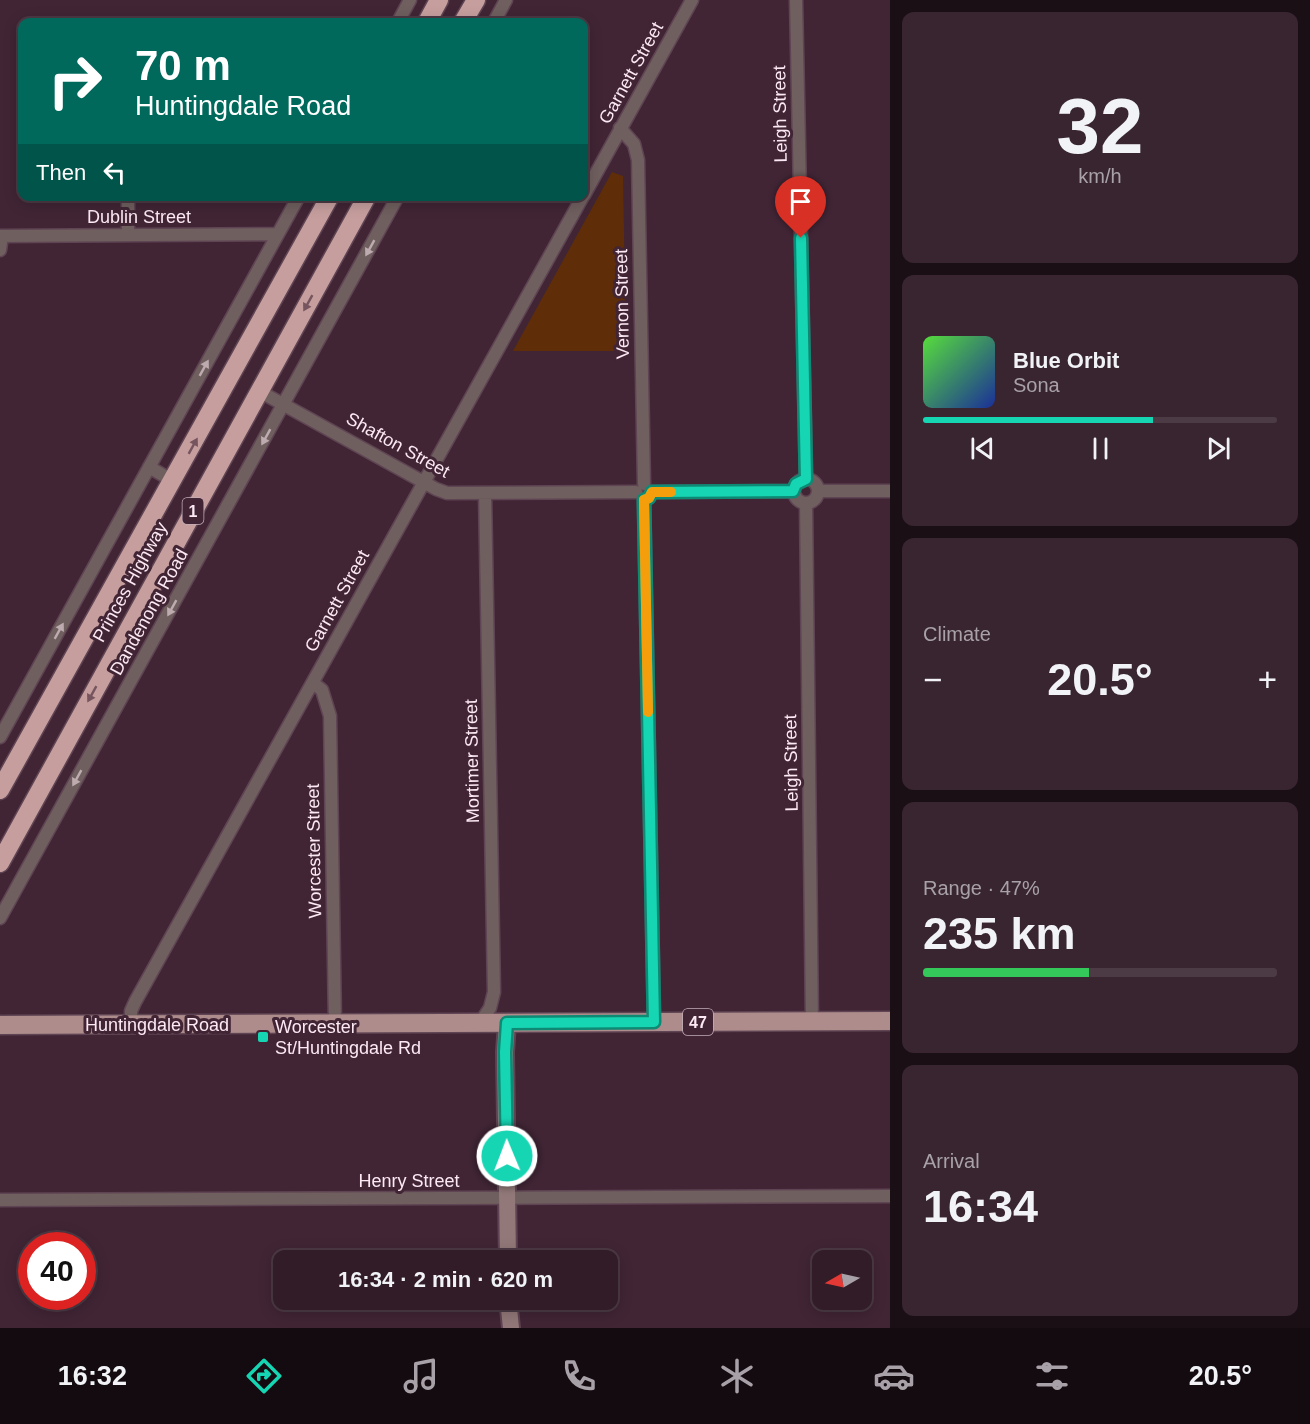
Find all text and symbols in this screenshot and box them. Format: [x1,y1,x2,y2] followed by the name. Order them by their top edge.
[595,19,667,127] street label: Garnett Street
[36,42,114,120] icon: right
[135,42,231,89] text: 70 m
[769,65,791,163] street label: Leigh Street
[1057,82,1143,170] text: 32
[135,91,351,121] text: Huntingdale Road
[98,156,131,189] icon: left
[36,160,86,185] text: Then
[1078,165,1122,187] text: km/h
[775,176,826,238] pin
[784,185,817,218] icon: arrive
[87,207,191,227] street label: Dublin Street
[365,240,375,257] one-way arrow
[611,249,633,359] street label: Vernon Street
[303,295,313,312] one-way arrow
[1013,348,1119,373] text: Blue Orbit
[199,360,209,377] one-way arrow
[1013,374,1060,396] text: Sona
[343,408,453,482] street label: Shafton Street
[261,429,271,446] one-way arrow
[966,432,999,465] icon: previous
[1084,432,1117,465] icon: pause
[1202,432,1235,465] icon: next
[188,437,198,454] one-way arrow
[182,498,204,524] road number: 1
[89,519,171,645] street label: Princes Highway
[106,545,192,679] street label: Dandenong Road
[301,547,373,655] street label: Garnett Street
[167,599,177,616] one-way arrow
[54,622,64,639] one-way arrow
[923,623,991,645] text: Climate
[1047,654,1153,705] text: 20.5°
[923,661,942,698] text: −
[1258,661,1277,698] text: +
[87,686,97,703] one-way arrow
[461,699,483,823] street label: Mortimer Street
[780,714,802,812] street label: Leigh Street
[72,770,82,787] one-way arrow
[303,783,325,919] street label: Worcester Street
[923,877,1040,899] text: Range · 47%
[923,908,1076,959] text: 235 km
[683,1009,713,1035] road number: 47
[85,1015,229,1035] street label: Huntingdale Road
[275,1017,421,1058] place label: Worcester St/Huntingdale Rd
[256,1030,270,1044] marker: Worcester St/Huntingdale Rd
[475,1124,539,1188] position arrow
[923,1150,980,1172] text: Arrival
[358,1171,460,1191] street label: Henry Street
[923,1181,1038,1232] text: 16:34
[18,1232,96,1310] speed limit sign: 40
[812,1250,872,1310] north arrow
[812,1250,872,1310] map controls
[338,1267,553,1292] text: 16:34 · 2 min · 620 m
[243,1355,285,1397] icon: directions
[400,1355,442,1397] icon: music
[558,1355,600,1397] icon: phone
[716,1355,758,1397] icon: climate
[873,1355,915,1397] icon: car
[1031,1355,1073,1397] icon: filters
[58,1361,127,1391] text: 16:32
[1189,1361,1252,1391] text: 20.5°

